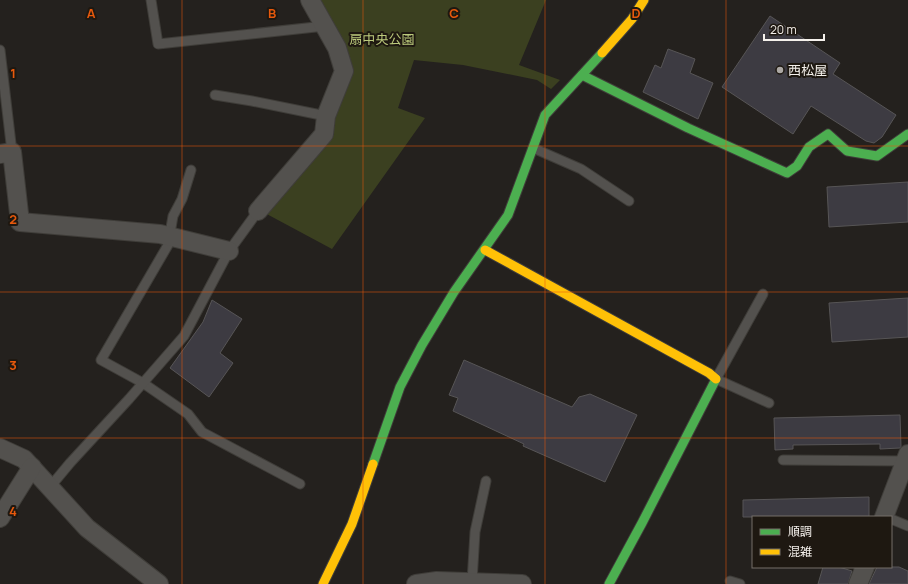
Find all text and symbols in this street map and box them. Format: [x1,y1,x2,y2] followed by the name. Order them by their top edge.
[87,4,96,22] text: A
[268,4,276,22] text: B
[449,4,459,22] text: C
[631,4,641,22] text: D
[764,16,824,42] scale bar
[770,21,797,38] text: 20 m
[349,30,415,48] park label: 扇中央公園
[788,61,827,79] place label: 西松屋
[10,64,16,82] text: 1
[775,65,785,75] marker: 西松屋
[9,210,17,228] text: 2
[9,356,17,374] text: 3
[9,502,17,520] text: 4
[752,516,892,568] legend
[788,523,812,540] text: 順調
[788,543,812,560] text: 混雑

